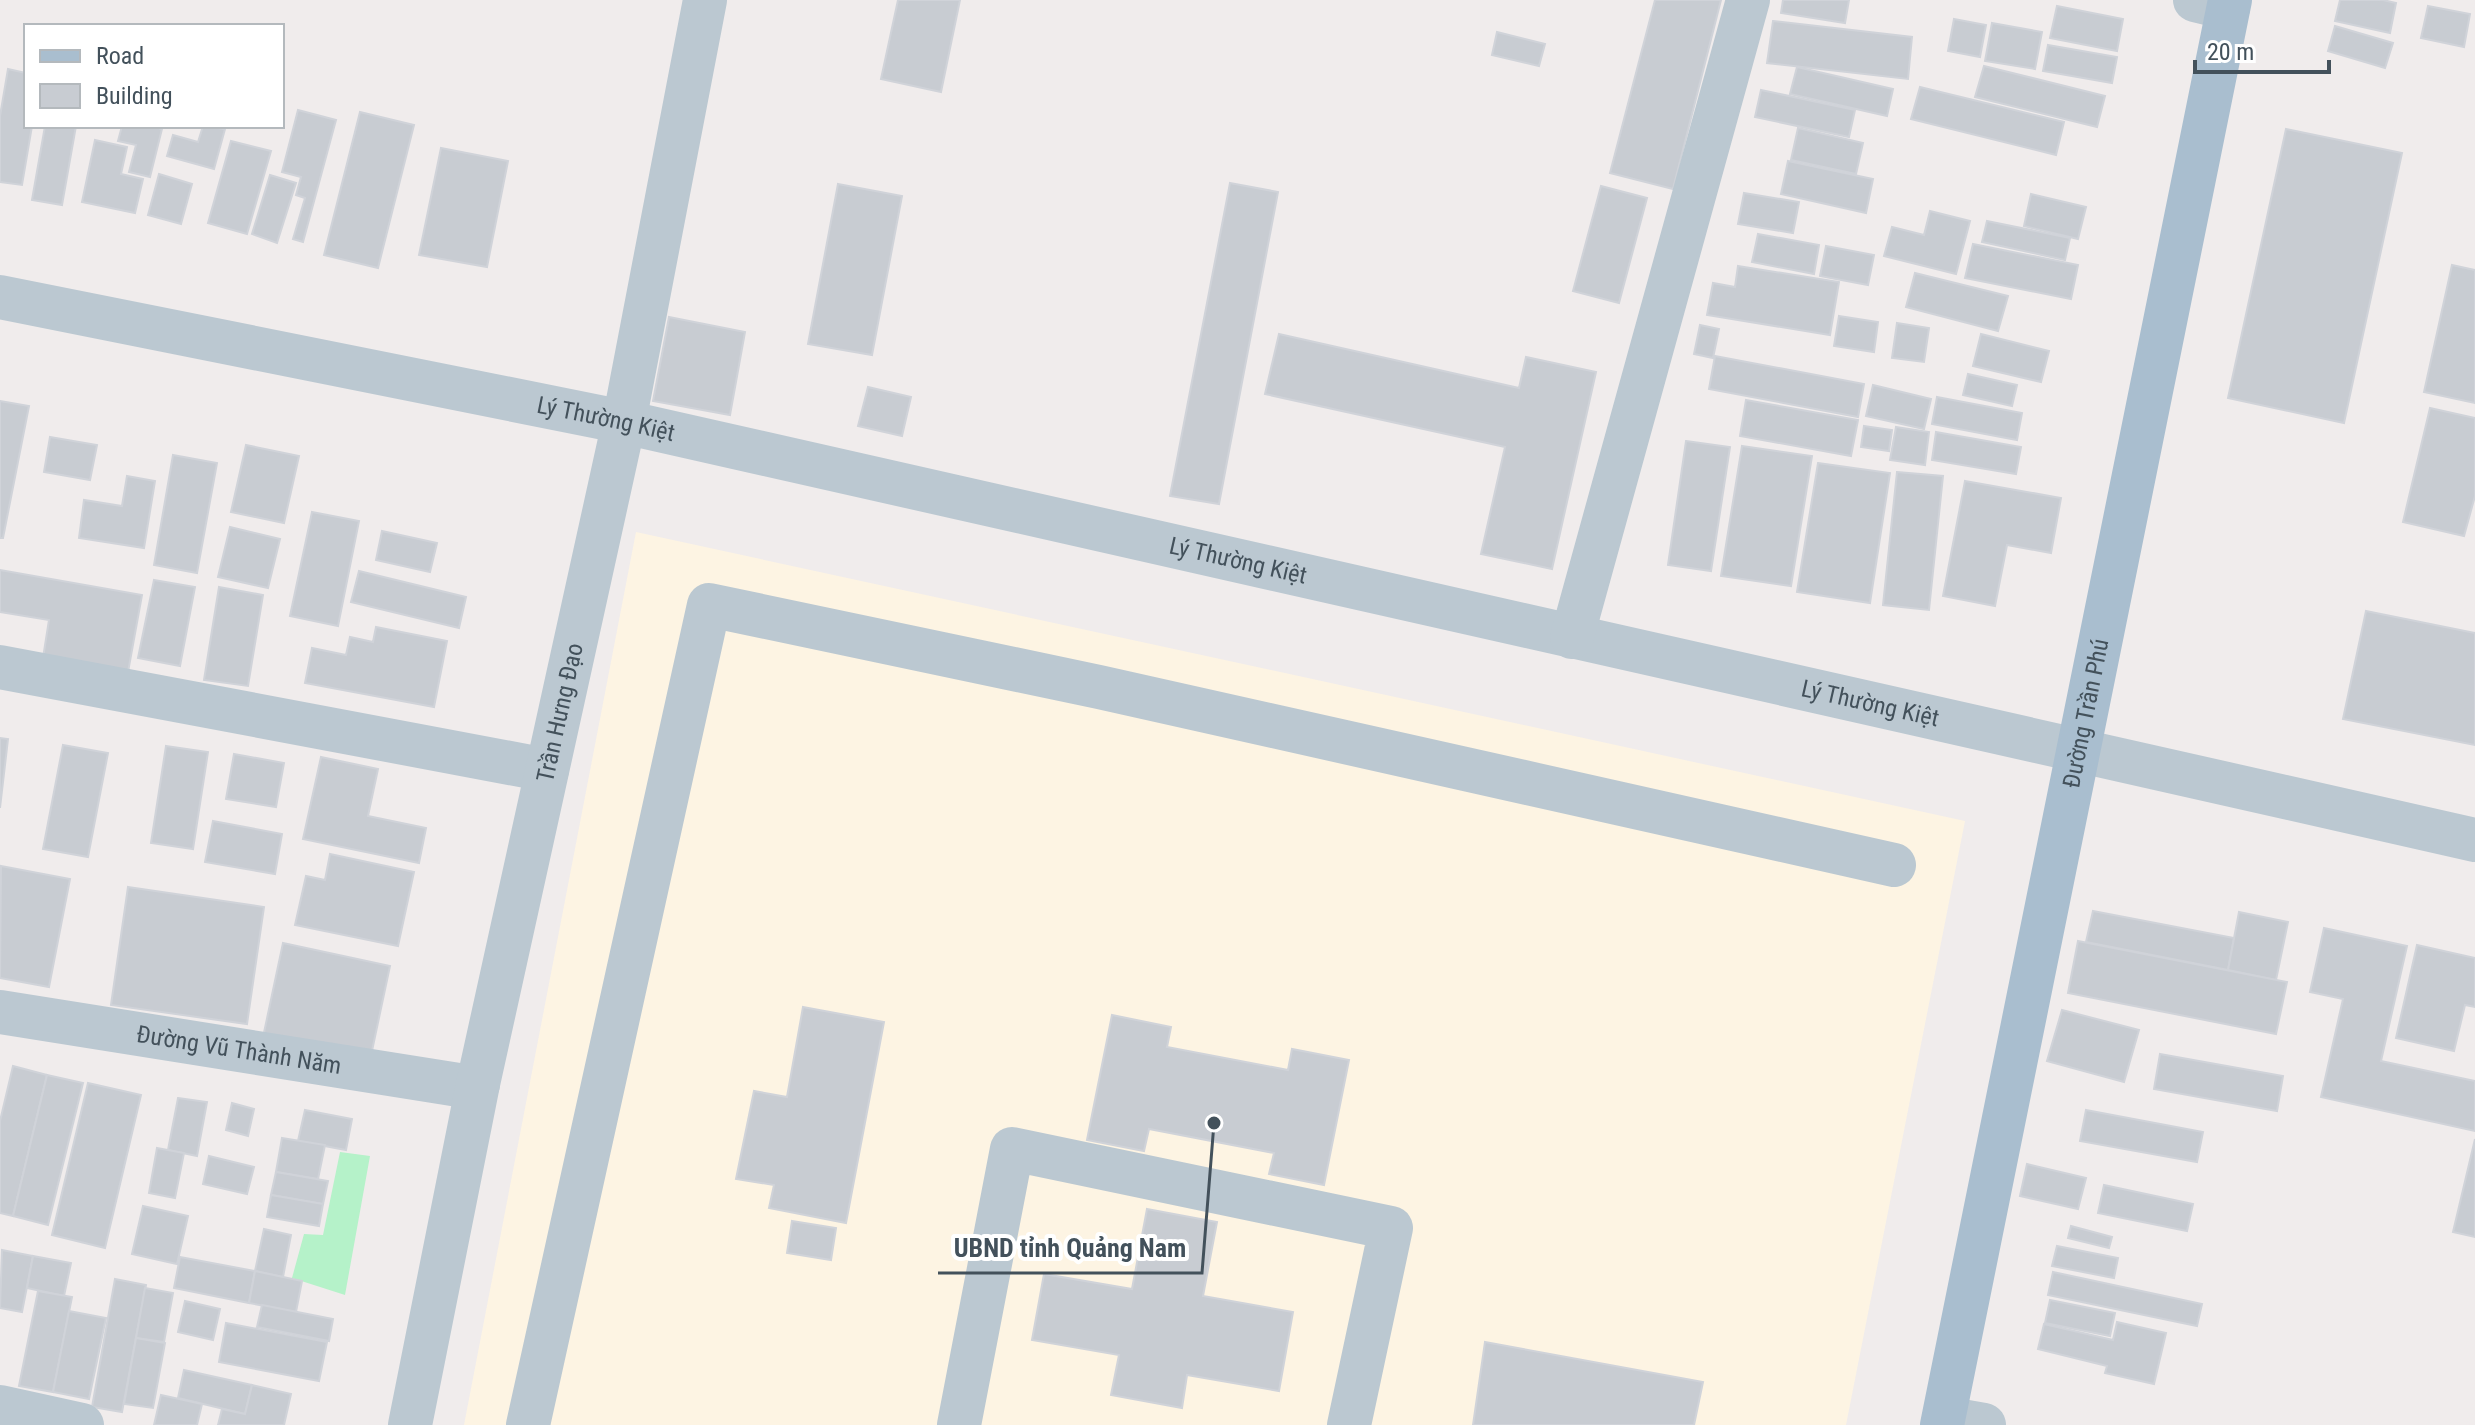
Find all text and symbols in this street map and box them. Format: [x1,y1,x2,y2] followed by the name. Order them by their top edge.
[24,24,284,128] legend
[2195,24,2329,74] scale bar
[2207,38,2254,66] text: 20 m
[96,42,144,70] text: Road
[96,82,173,110] text: Building
[534,391,678,447] street label: Lý Thường Kiệt
[1167,532,1310,590] street label: Lý Thường Kiệt
[2057,636,2115,790] street label: Đường Trần Phú
[531,640,589,785] street label: Trần Hưng Đạo
[1799,674,1942,733] street label: Lý Thường Kiệt
[135,1020,343,1080] street label: Đường Vũ Thành Năm
[938,1223,1202,1273] callout: UBND tỉnh Quảng Nam
[954,1233,1186,1263] text: UBND tỉnh Quảng Nam

